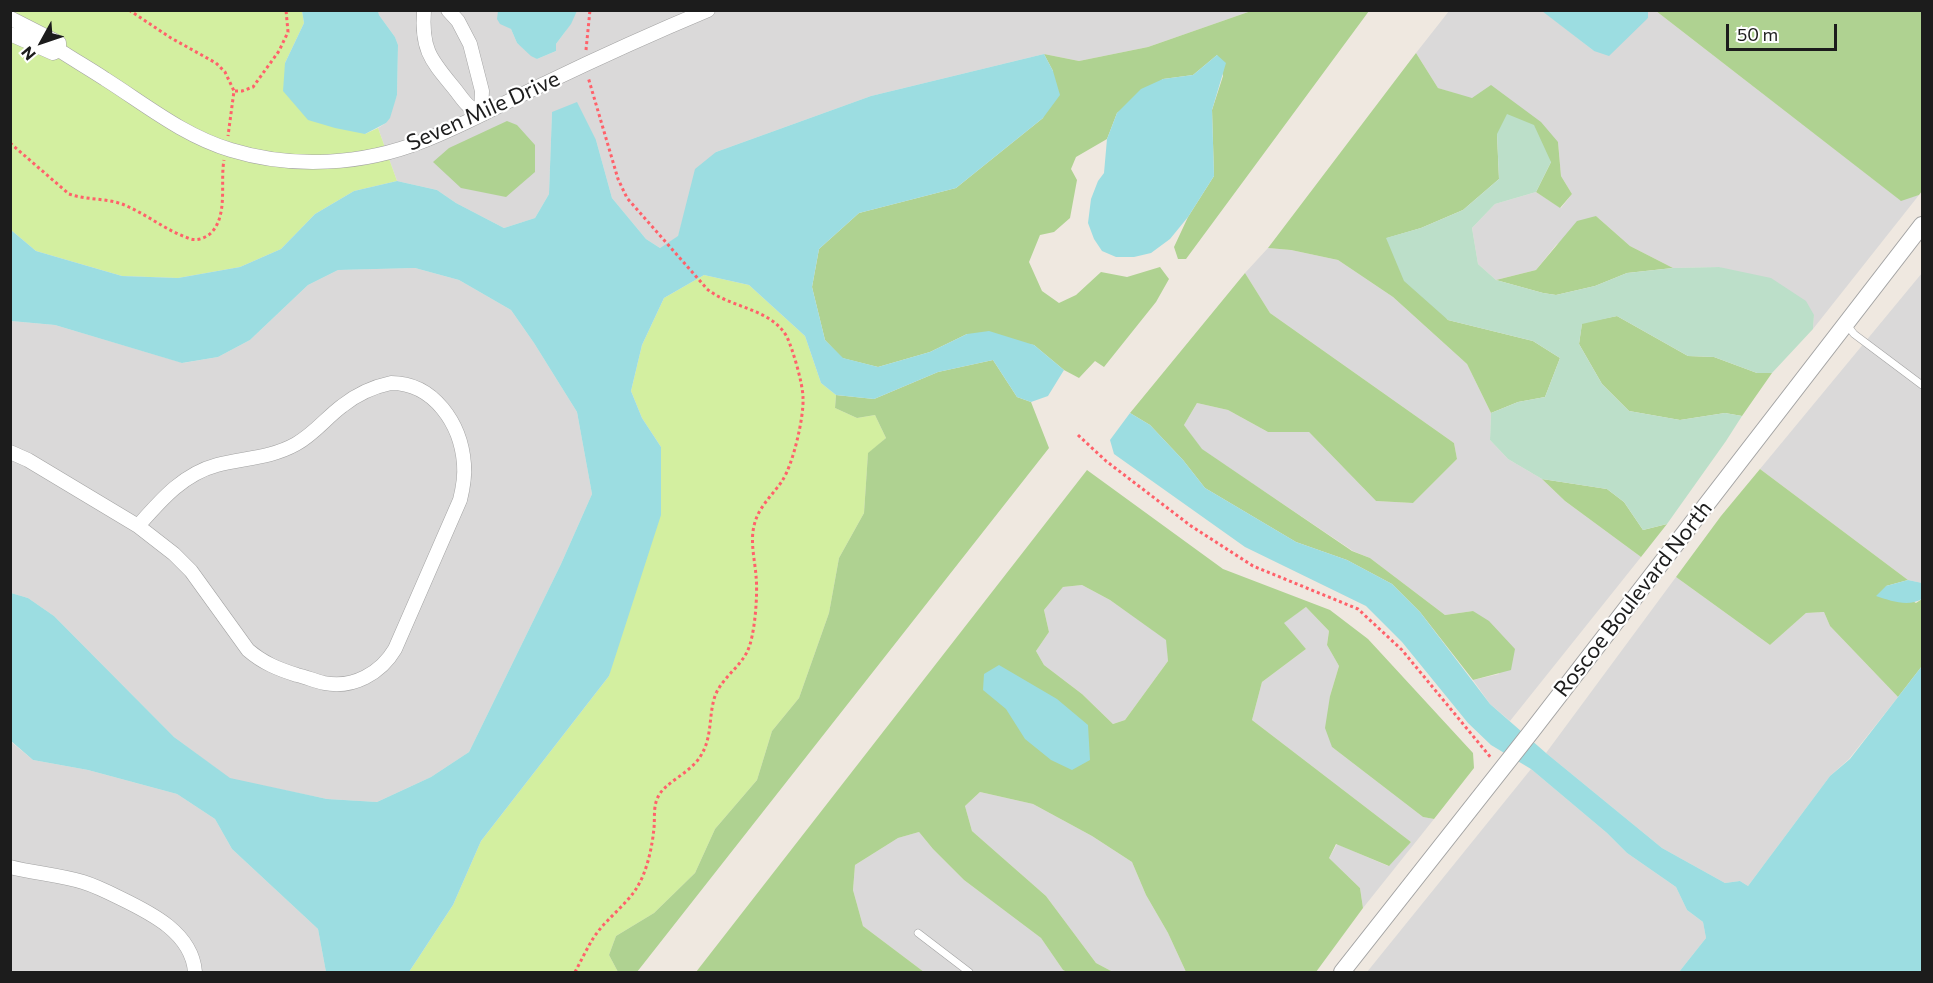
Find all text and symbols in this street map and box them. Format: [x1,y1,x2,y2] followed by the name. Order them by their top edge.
[12,12,72,72] north arrow
[1729,12,1840,50] scale bar
[1737,23,1778,45] text: 50 m
[17,43,39,65] text: N
[402,65,564,157] street label: Seven Mile Drive
[1548,496,1718,702] street label: Roscoe Boulevard North

